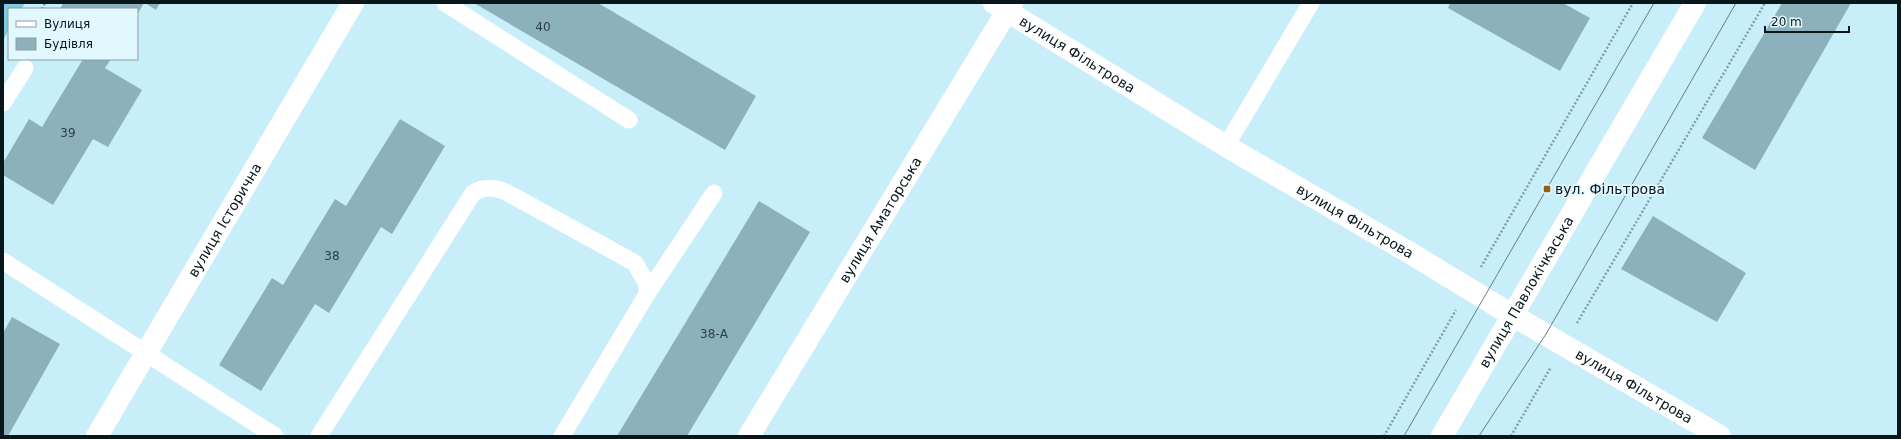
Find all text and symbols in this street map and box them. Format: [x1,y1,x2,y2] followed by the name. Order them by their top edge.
[8,8,138,60] legend
[1765,8,1849,34] scale bar
[1017,13,1138,96] street label: вулиця Фільтрова
[1771,15,1802,29] text: 20 m
[44,17,90,31] text: Вулиця
[535,20,551,34] house number: 40
[44,37,93,51] text: Будівля
[60,126,76,140] house number: 39
[836,154,925,286] street label: вулиця Аматорська
[185,160,265,280] street label: вулиця Історична
[1294,181,1417,261] street label: вулиця Фільтрова
[1555,181,1665,197] place label: вул. Фільтрова
[1542,184,1552,194] marker: вул. Фільтрова
[1476,213,1577,370] street label: вулиця Павлокічкаська
[324,249,340,263] house number: 38
[700,327,729,341] house number: 38-А
[1573,346,1695,426] street label: вулиця Фільтрова

